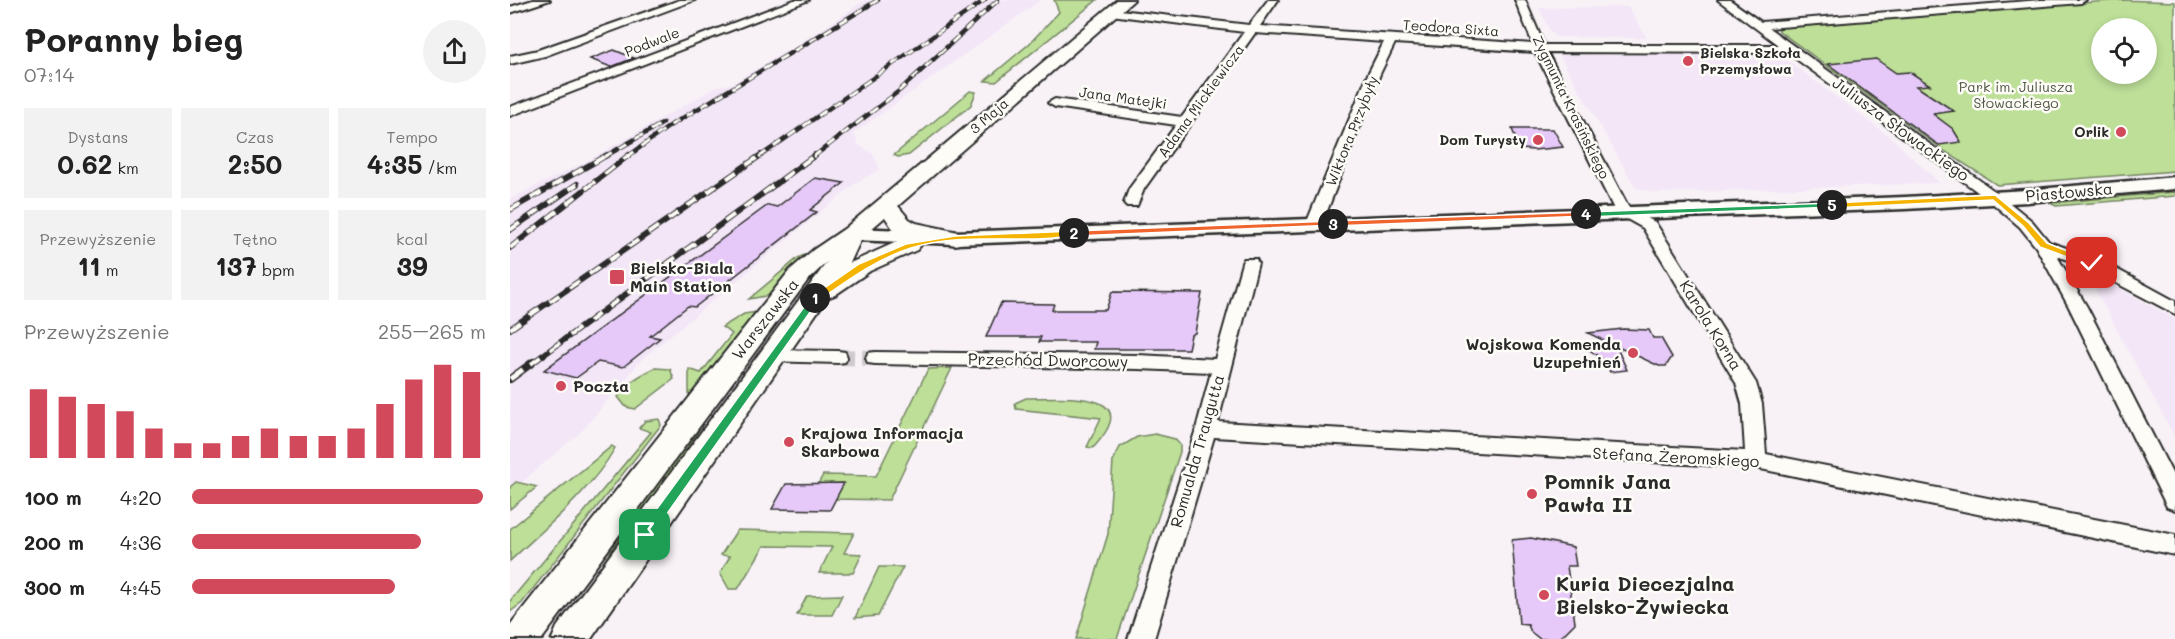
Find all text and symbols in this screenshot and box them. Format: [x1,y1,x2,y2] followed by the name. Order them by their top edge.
[1402,15,1500,40] street label: Teodora Sixta
[24,17,243,60] text: Poranny bieg
[2091,18,2157,84] map controls
[2091,18,2157,84] button: locate
[423,20,486,83] button: share
[622,22,682,61] street label: Podwale
[1528,32,1615,182] street label: Zygmunta Krasińskiego
[1153,40,1248,161] street label: Adama Mickiewicza
[1700,43,1801,78] place label: Bielska Szkoła Przemysłowa
[1681,54,1695,68] marker: Bielska Szkoła Przemysłowa
[24,61,74,87] text: 07:14
[1829,72,1974,185] street label: Juliusza Słowackiego
[1321,73,1382,189] street label: Wiktora Przybyły
[1959,77,2073,112] park label: Park im. Juliusza Słowackiego
[1078,82,1168,113] street label: Jana Matejki
[965,93,1012,138] street label: 3 Maja
[2074,122,2109,141] place label: Orlik
[2114,125,2128,139] marker: Orlik
[68,126,128,147] text: Dystans
[236,126,274,147] text: Czas
[387,126,437,147] text: Tempo
[1439,130,1526,149] place label: Dom Turysty
[1531,133,1545,147] marker: Dom Turysty
[57,147,112,181] text: 0.62
[228,147,282,181] text: 2:50
[367,147,422,181] text: 4:35
[112,157,139,178] text: km
[422,157,457,178] text: /km
[2024,177,2114,206] street label: Piastowska
[1817,190,1847,220] pin: 5
[1827,194,1837,215] text: 5
[1571,199,1601,229] pin: 4
[1581,203,1591,224] text: 4
[1318,209,1348,239] pin: 3
[1328,213,1338,234] text: 3
[1059,218,1089,248] pin: 2
[1070,222,1078,243] text: 2
[40,228,156,249] text: Przewyższenie
[233,228,277,249] text: Tętno
[396,228,428,249] text: kcal
[2066,237,2117,288] pin
[2075,246,2108,279] icon: check
[78,249,101,283] text: 11
[215,249,257,283] text: 137
[396,249,428,283] text: 39
[630,257,734,296] place label: Bielsko-Biala Main Station
[101,259,118,280] text: m
[257,259,295,280] text: bpm
[608,268,626,286] marker: Bielsko-Biala Main Station
[726,274,803,364] street label: Warszawska
[1675,276,1747,374] street label: Karola Korna
[800,283,830,313] pin: 1
[811,287,819,308] text: 1
[24,318,170,344] text: Przewyższenie
[378,318,486,344] text: 255–265 m
[1466,333,1621,372] place label: Wojskowa Komenda Uzupełnień
[1626,346,1640,360] marker: Wojskowa Komenda Uzupełnień
[968,348,1128,371] street label: Przechód Dworcowy
[1165,372,1228,530] street label: Romualda Traugutta
[573,375,629,396] place label: Poczta
[554,379,568,393] marker: Poczta
[801,422,964,461] place label: Krajowa Informacja Skarbowa
[782,435,796,449] marker: Krajowa Informacja Skarbowa
[1592,442,1760,471] street label: Stefana Żeromskiego
[1544,468,1671,517] place label: Pomnik Jana Pawła II
[24,484,82,510] text: 100 m
[120,484,161,510] text: 4:20
[1525,487,1539,501] marker: Pomnik Jana Pawła II
[619,509,670,560] pin
[628,518,661,551] icon: arrive
[24,529,84,555] text: 200 m
[120,529,162,555] text: 4:36
[1556,570,1734,619] place label: Kuria Diecezjalna Bielsko-Żywiecka
[24,574,85,600] text: 300 m
[120,574,161,600] text: 4:45
[1537,588,1551,602] marker: Kuria Diecezjalna Bielsko-Żywiecka

